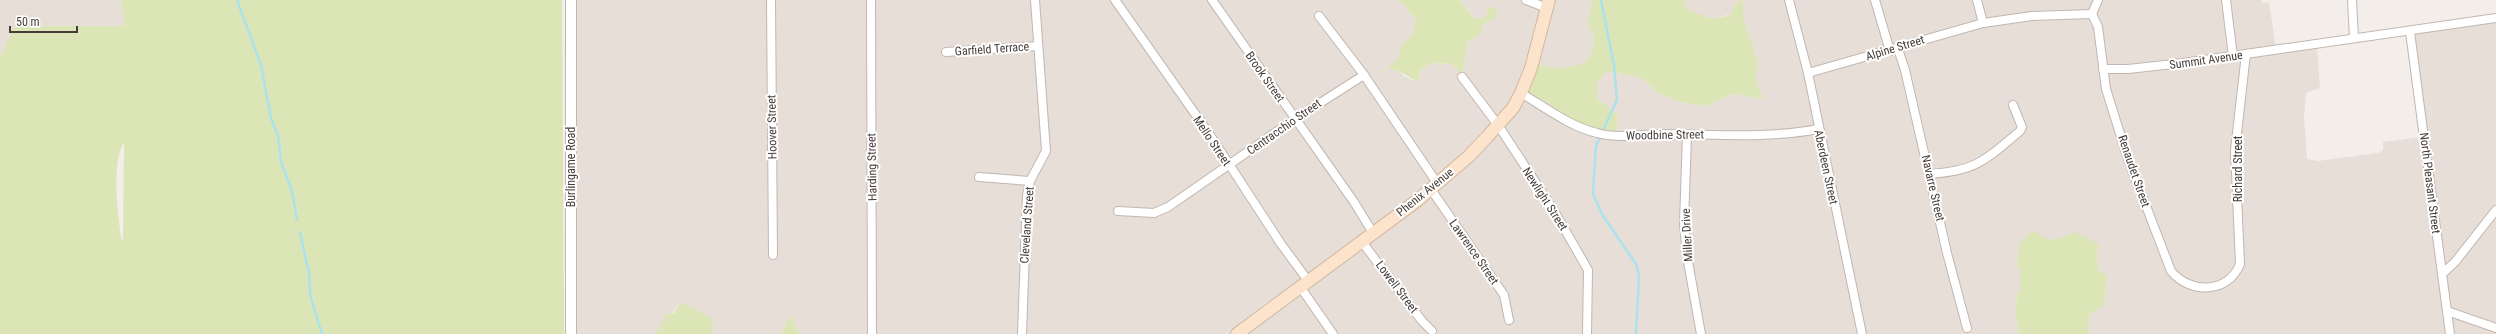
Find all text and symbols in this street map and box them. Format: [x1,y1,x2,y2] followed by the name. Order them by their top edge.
[10,8,77,34] scale bar
[16,15,40,29] text: 50 m
[1864,32,1926,64] street label: Alpine Street
[954,39,1030,59] street label: Garfield Terrace
[2169,48,2244,72] street label: Summit Avenue
[1243,49,1288,105] street label: Brook Street
[764,94,780,159] street label: Hoover Street
[1244,96,1324,158] street label: Centracchio Street
[1190,113,1234,169] street label: Mello Street
[564,127,578,207] street label: Burlingame Road
[1626,127,1705,143] street label: Woodbine Street
[1811,128,1841,206] street label: Aberdeen Street
[864,132,880,201] street label: Harding Street
[2417,132,2443,235] street label: North Pleasant Street
[2115,133,2153,209] street label: Renaudet Street
[2231,135,2245,202] street label: Richard Street
[1919,153,1948,223] street label: Navarre Street
[1394,165,1457,219] street label: Phenix Avenue
[1519,165,1571,234] street label: Newlight Street
[1017,186,1037,264] street label: Cleveland Street
[1679,208,1695,262] street label: Miller Drive
[1446,217,1502,288] street label: Lawrence Street
[1373,258,1421,316] street label: Lowell Street

